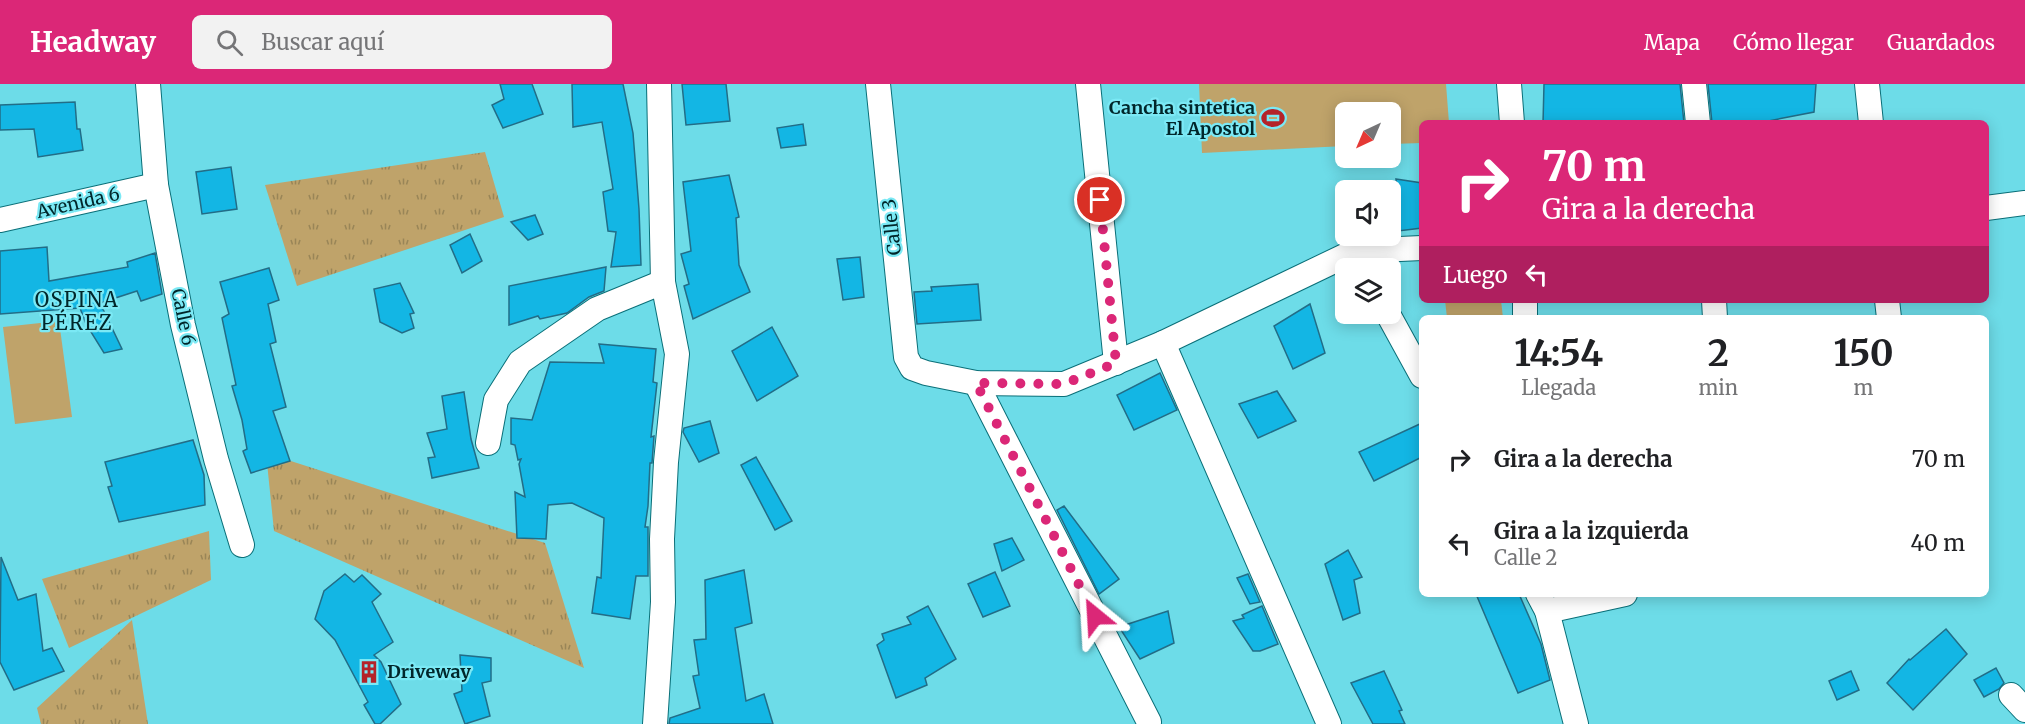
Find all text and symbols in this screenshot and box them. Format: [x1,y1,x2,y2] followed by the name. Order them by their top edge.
[192,15,612,69] search box
[30,24,156,60] text: Headway
[213,26,246,59] icon: search
[261,28,384,56] text: Buscar aquí
[1644,29,1700,56] text: Mapa
[1733,29,1854,56] text: Cómo llegar
[1887,29,1995,56] text: Guardados
[1109,96,1255,140] place label: Cancha sintetica El Apostol
[1335,102,1401,168] north arrow
[1335,102,1401,324] map controls
[1260,105,1286,131] sports icon: Cancha sintetica El Apostol
[1542,140,1646,192] text: 70 m
[1443,144,1521,222] icon: right
[1074,174,1125,225] pin
[1335,180,1401,246] button: sound
[33,182,122,223] street label: Avenida 6
[1083,183,1116,216] icon: arrive
[1542,192,1755,226] text: Gira a la derecha
[877,198,906,256] street label: Calle 3
[1335,258,1401,324] button: layers
[1520,258,1553,291] icon: left
[1443,261,1508,289] text: Luego
[166,286,201,347] street label: Calle 6
[35,287,119,335] district label: OSPINA PÉREZ
[1514,331,1603,376] text: 14:54
[1708,331,1729,376] text: 2
[1833,331,1894,376] text: 150
[1521,375,1596,400] text: Llegada
[1698,375,1738,400] text: min
[1854,375,1873,400] text: m
[1443,443,1476,476] icon: right
[1494,445,1672,473] text: Gira a la derecha
[1912,445,1965,473] text: 70 m
[1494,517,1689,545] text: Gira a la izquierda
[1443,527,1476,560] icon: left
[1910,529,1965,557] text: 40 m
[1494,545,1558,570] text: Calle 2
[1063,584,1127,648] position arrow
[356,659,382,685] building icon: Driveway
[387,660,471,683] place label: Driveway

